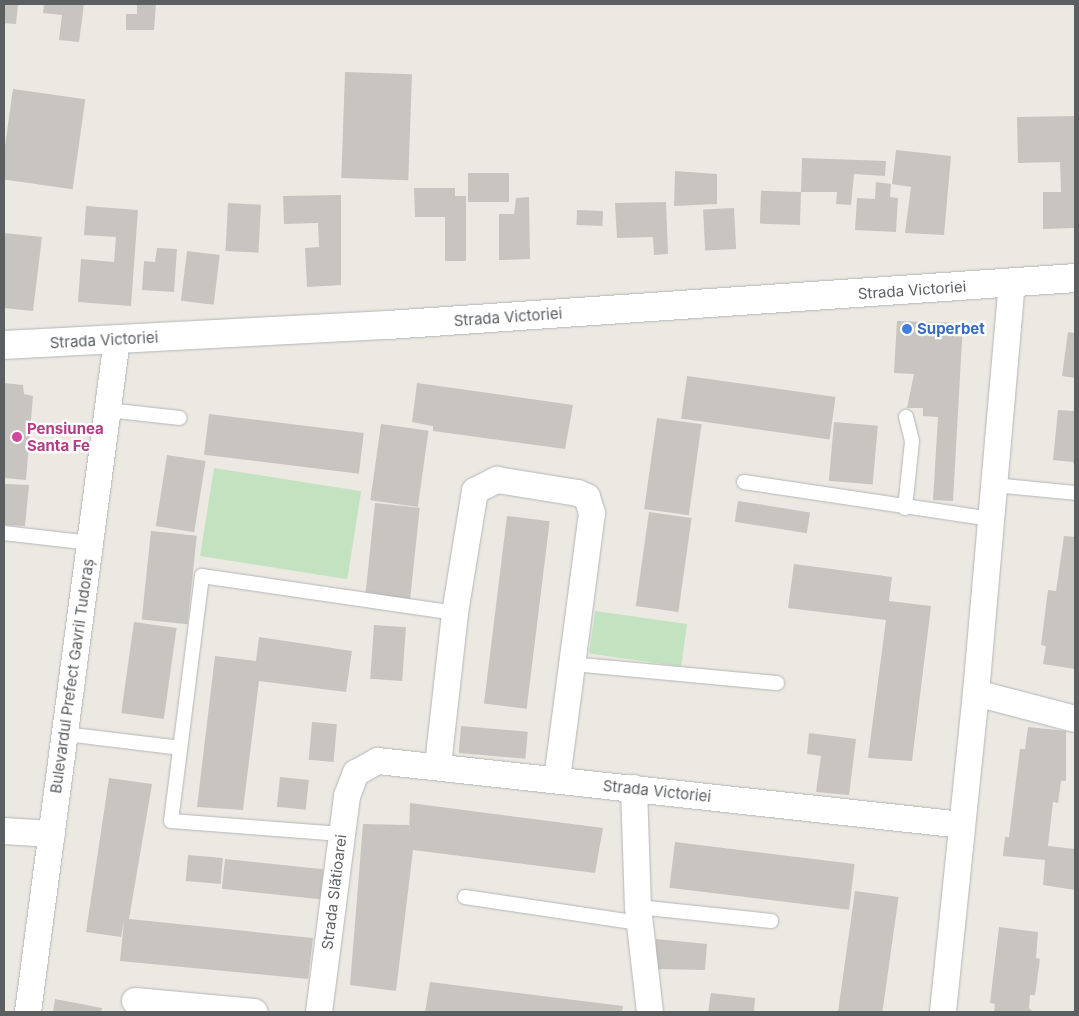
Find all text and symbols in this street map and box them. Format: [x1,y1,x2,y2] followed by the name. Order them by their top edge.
[857,277,967,303] street label: Strada Victoriei
[453,304,563,330] street label: Strada Victoriei
[917,320,985,338] place label: Superbet
[901,323,913,335] marker: Superbet
[49,328,159,352] street label: Strada Victoriei
[27,419,104,454] place label: Pensiunea Santa Fe
[11,431,23,443] marker: Pensiunea Santa Fe
[47,557,97,795] street label: Bulevardul Prefect Gavril Tudoraș
[602,776,712,806] street label: Strada Victoriei
[318,833,350,951] street label: Strada Slătioarei

